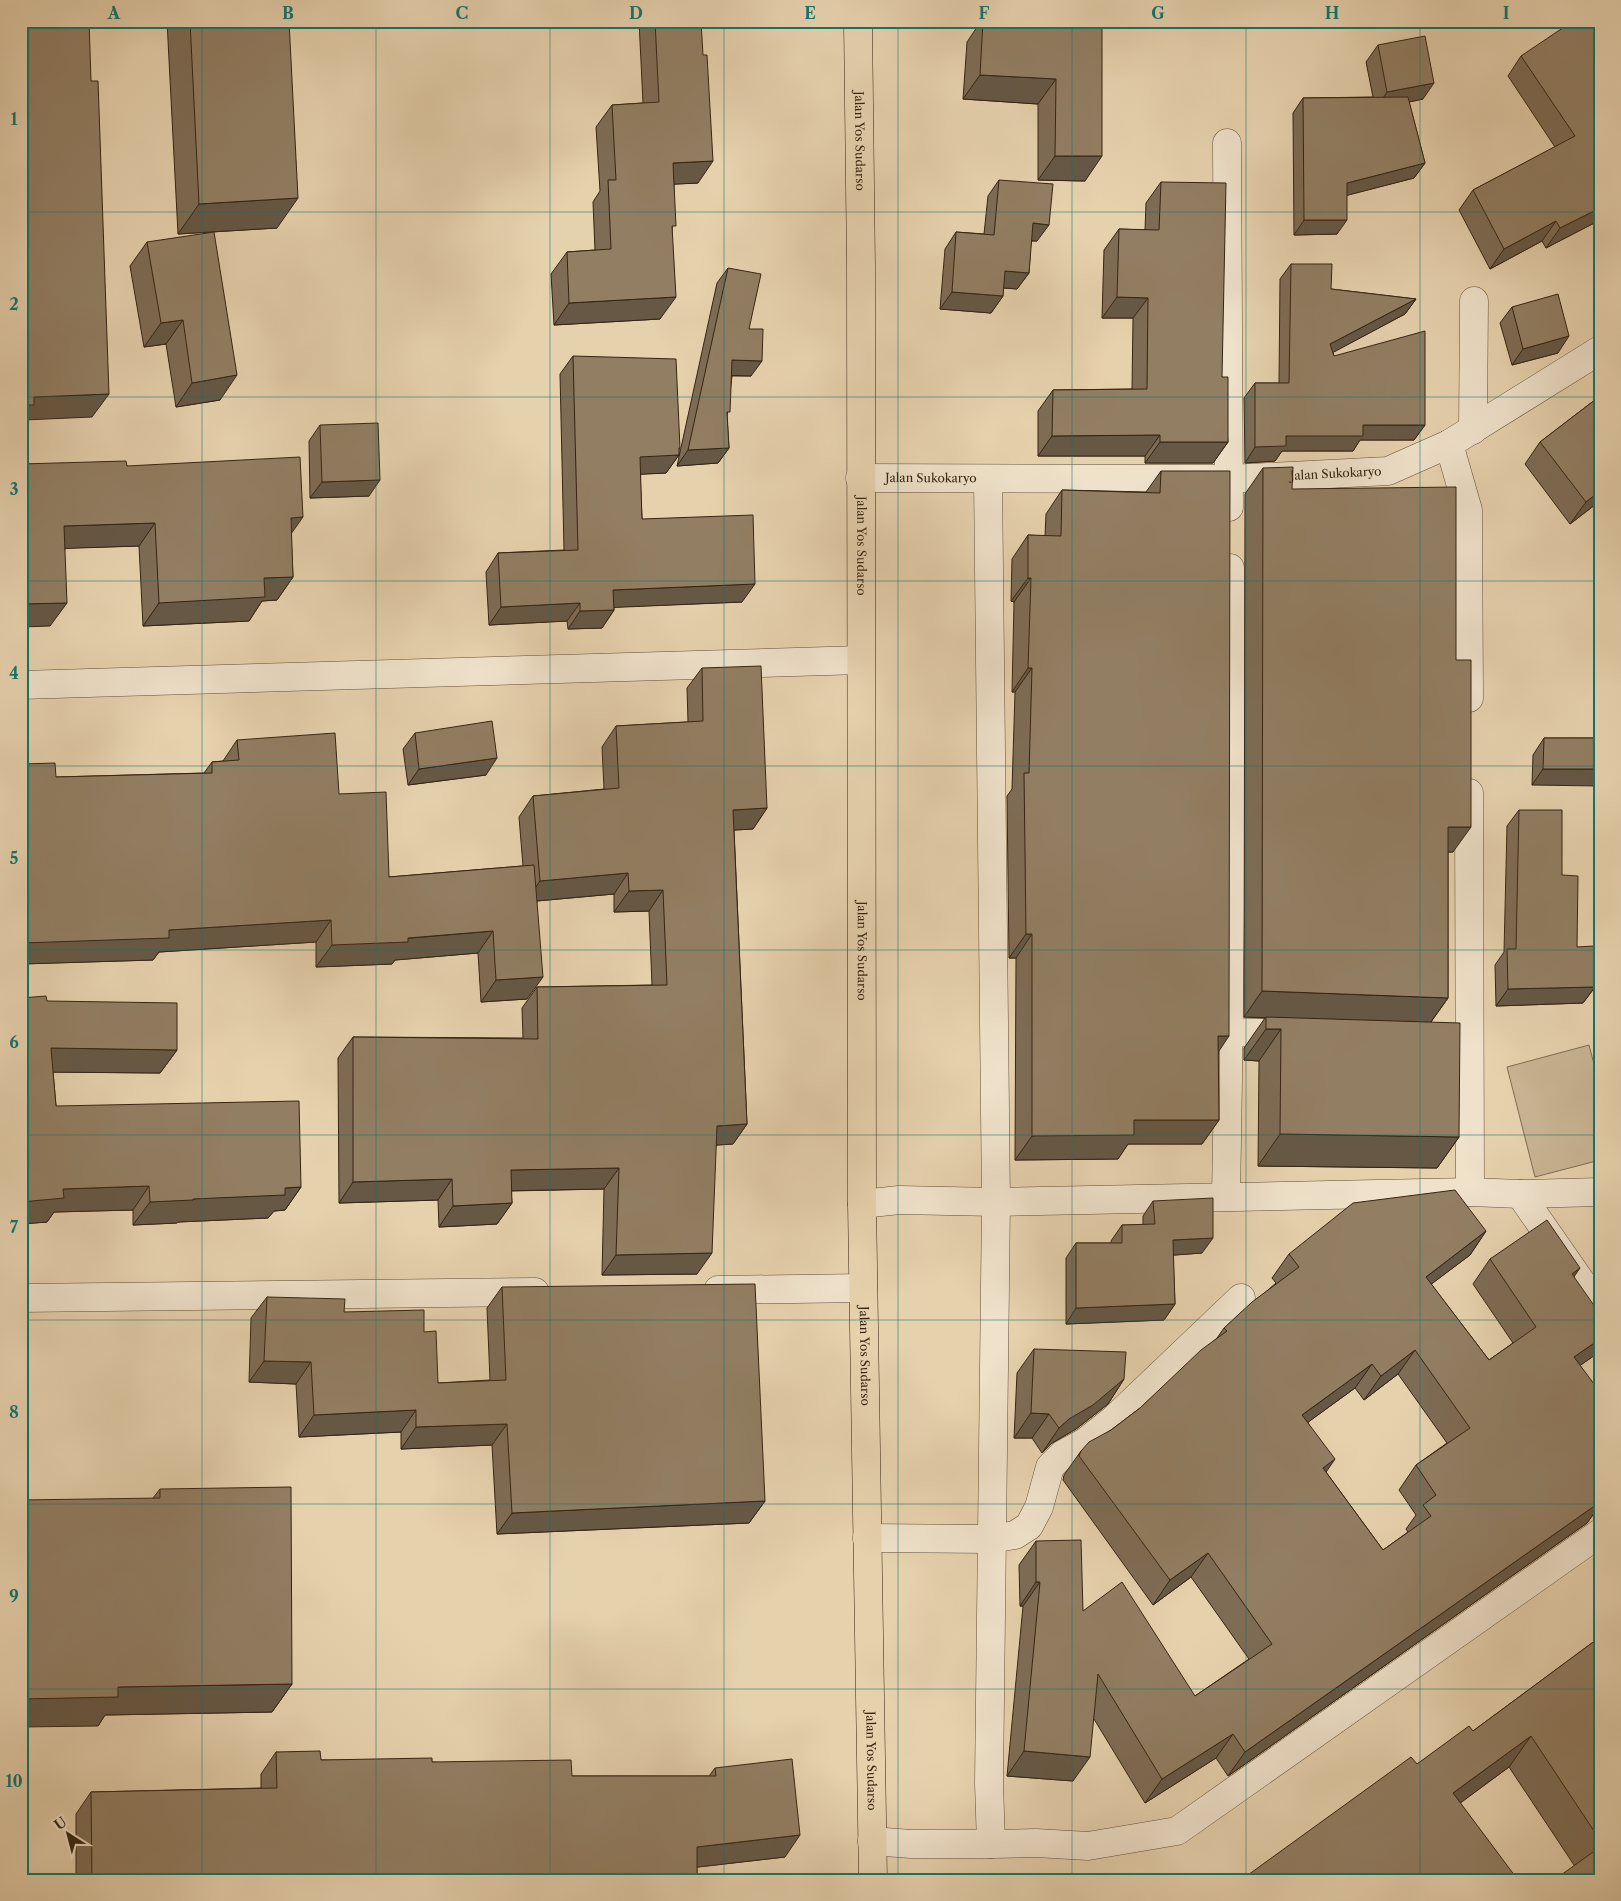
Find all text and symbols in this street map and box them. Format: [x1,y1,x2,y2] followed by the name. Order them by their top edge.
[107,3,121,23] text: A
[282,3,294,23] text: B
[456,3,468,23] text: C
[629,3,643,23] text: D
[804,3,816,23] text: E
[979,3,990,23] text: F
[1151,3,1165,23] text: G
[1325,3,1339,23] text: H
[1503,3,1510,23] text: I
[852,89,868,191] street label: Jalan Yos Sudarso
[10,109,18,129] text: 1
[9,294,19,314] text: 2
[1288,463,1382,483] street label: Jalan Sukokaryo
[883,470,977,485] street label: Jalan Sukokaryo
[9,479,19,499] text: 3
[854,494,869,596] street label: Jalan Yos Sudarso
[9,663,19,683] text: 4
[10,848,19,868] text: 5
[855,899,870,1001] street label: Jalan Yos Sudarso
[9,1032,19,1052] text: 6
[10,1217,19,1237] text: 7
[857,1304,873,1406] street label: Jalan Yos Sudarso
[9,1402,19,1422] text: 8
[9,1586,19,1606] text: 9
[863,1709,880,1811] street label: Jalan Yos Sudarso
[5,1771,23,1791] text: 10
[42,1808,92,1858] north arrow
[50,1812,71,1834] text: U

